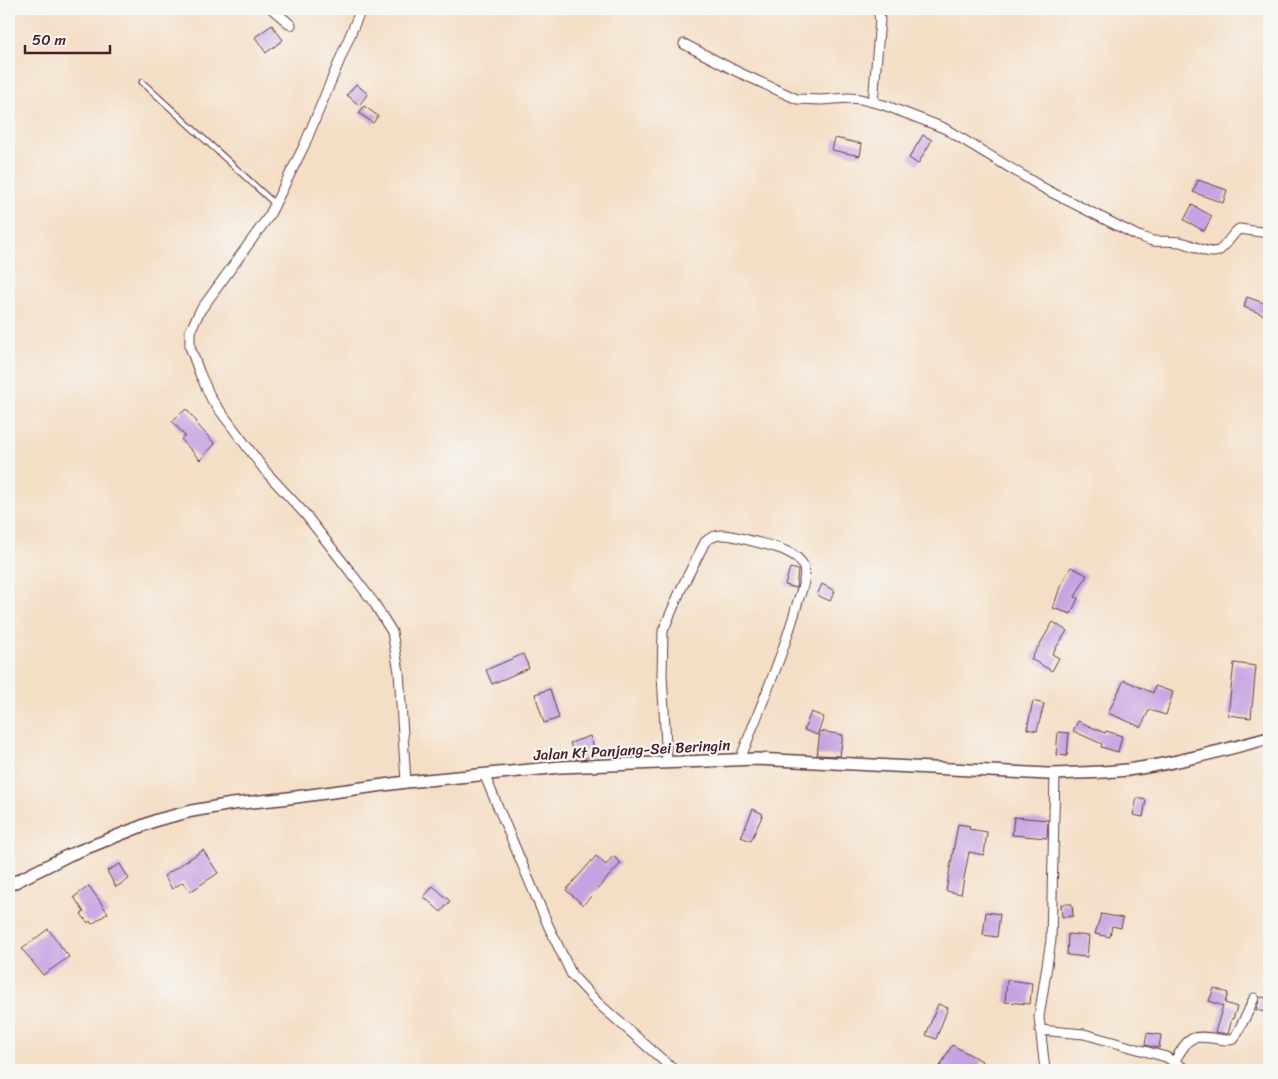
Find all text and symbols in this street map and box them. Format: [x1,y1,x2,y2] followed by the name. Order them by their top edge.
[25,22,110,54] scale bar
[32,27,67,53] text: 50 m
[532,732,731,768] street label: Jalan Kt Panjang-Sei Beringin

